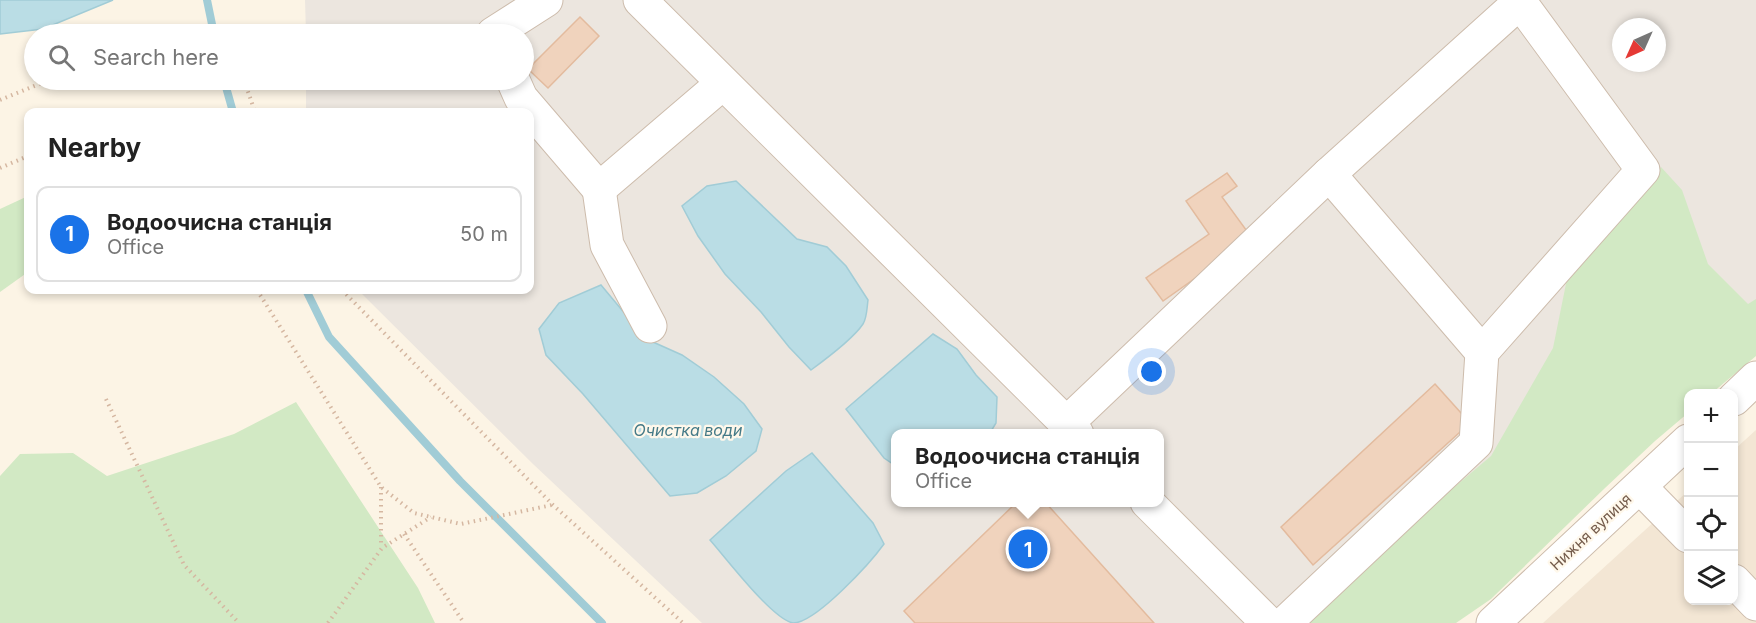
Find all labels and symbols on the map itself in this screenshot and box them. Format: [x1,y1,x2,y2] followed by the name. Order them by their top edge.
[1612,18,1666,72] north arrow
[1137,357,1166,386] your location
[633,420,743,440] water label: Очистка води
[1546,489,1635,574] street label: Нижня вулиця
[1008,526,1048,572] pin: 1

